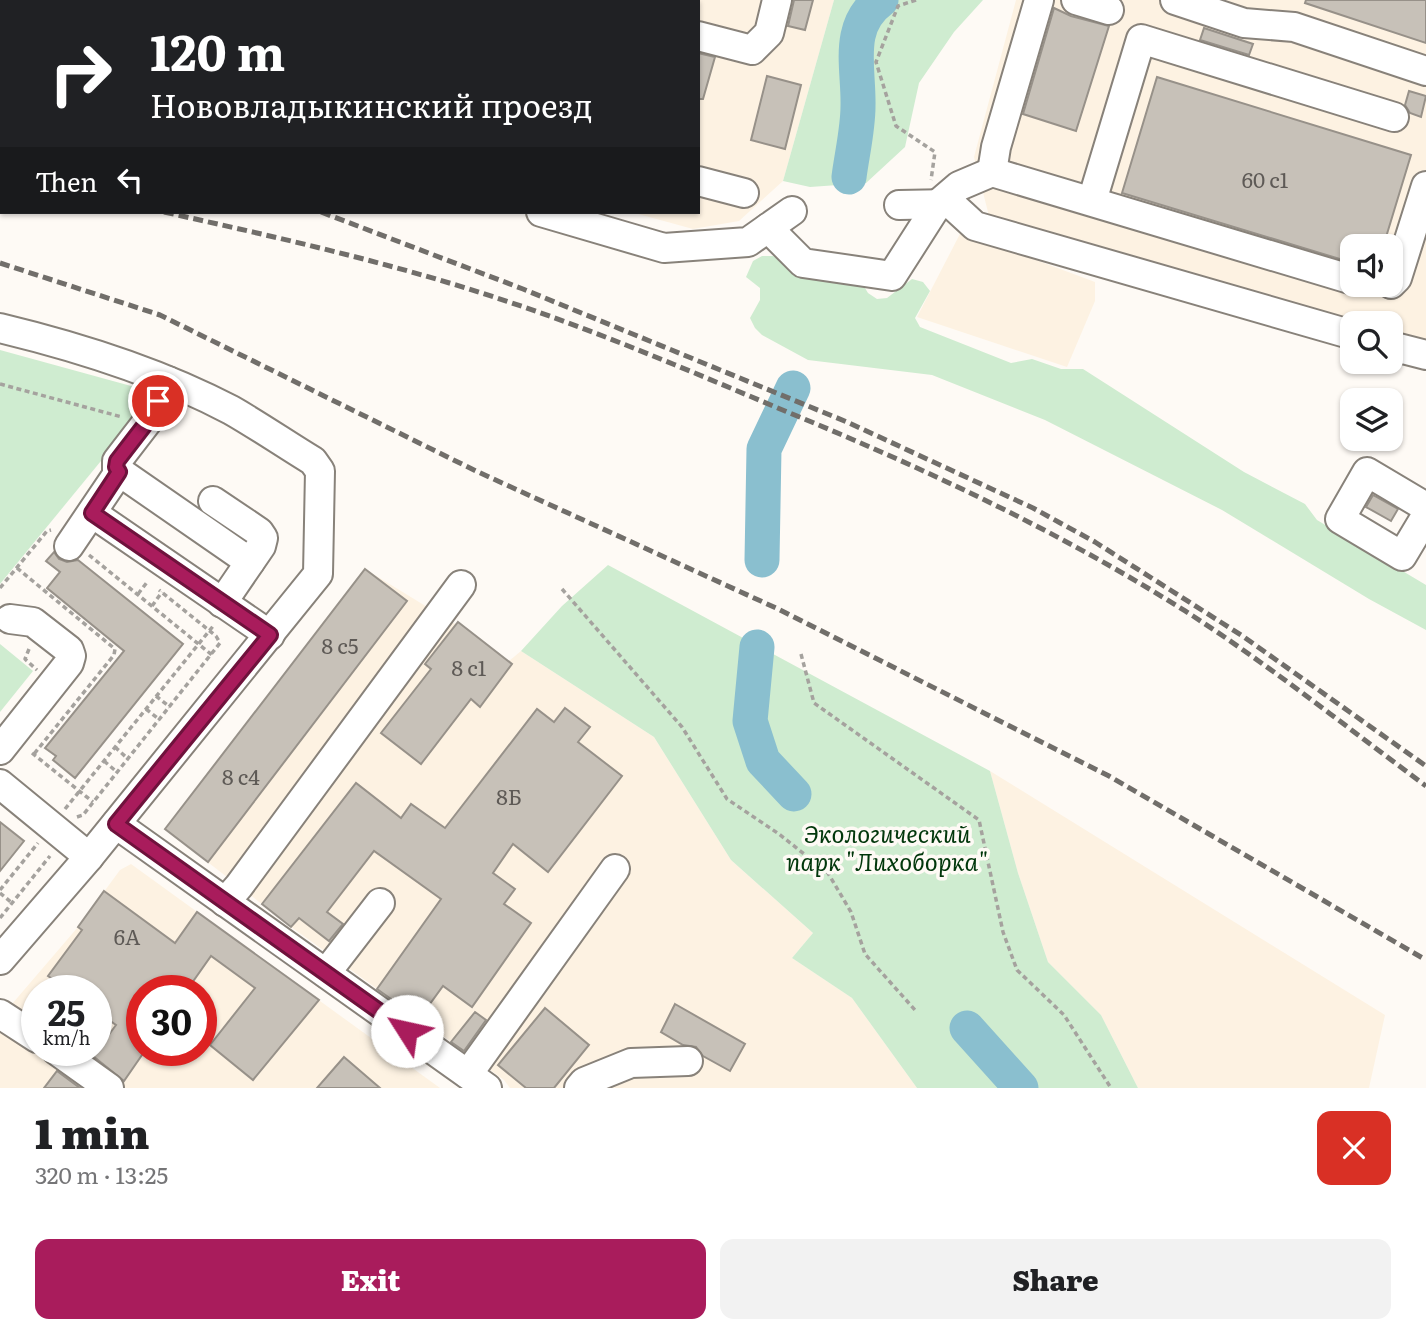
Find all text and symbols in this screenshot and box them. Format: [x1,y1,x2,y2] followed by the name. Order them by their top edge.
[150,13,285,86] text: 120 m
[35,28,126,119] icon: right
[150,80,593,128] text: Нововладыкинский проезд
[35,161,97,200] text: Then
[111,161,149,199] icon: left
[1242,163,1289,194] house number: 60 с1
[1340,234,1403,451] map controls
[1340,234,1403,297] button: sound
[1340,311,1403,374] button: search
[128,371,188,431] pin
[139,382,177,420] icon: arrive
[1340,388,1403,451] button: layers
[322,629,358,660] house number: 8 с5
[452,651,487,682] house number: 8 с1
[222,760,260,791] house number: 8 с4
[496,780,522,811] house number: 8Б
[786,815,988,878] park label: Экологический парк "Лихоборка"
[114,920,141,951] house number: 6А
[126,975,217,1066] speed limit sign: 30
[48,985,85,1037] text: 25
[370,994,444,1068] position arrow
[43,1024,90,1051] text: km/h
[35,1100,150,1162] text: 1 min
[1317,1111,1391,1185] button: close
[35,1157,168,1191] text: 320 m · 13:25
[35,1239,706,1319] button: Exit
[720,1239,1391,1319] button: Share

